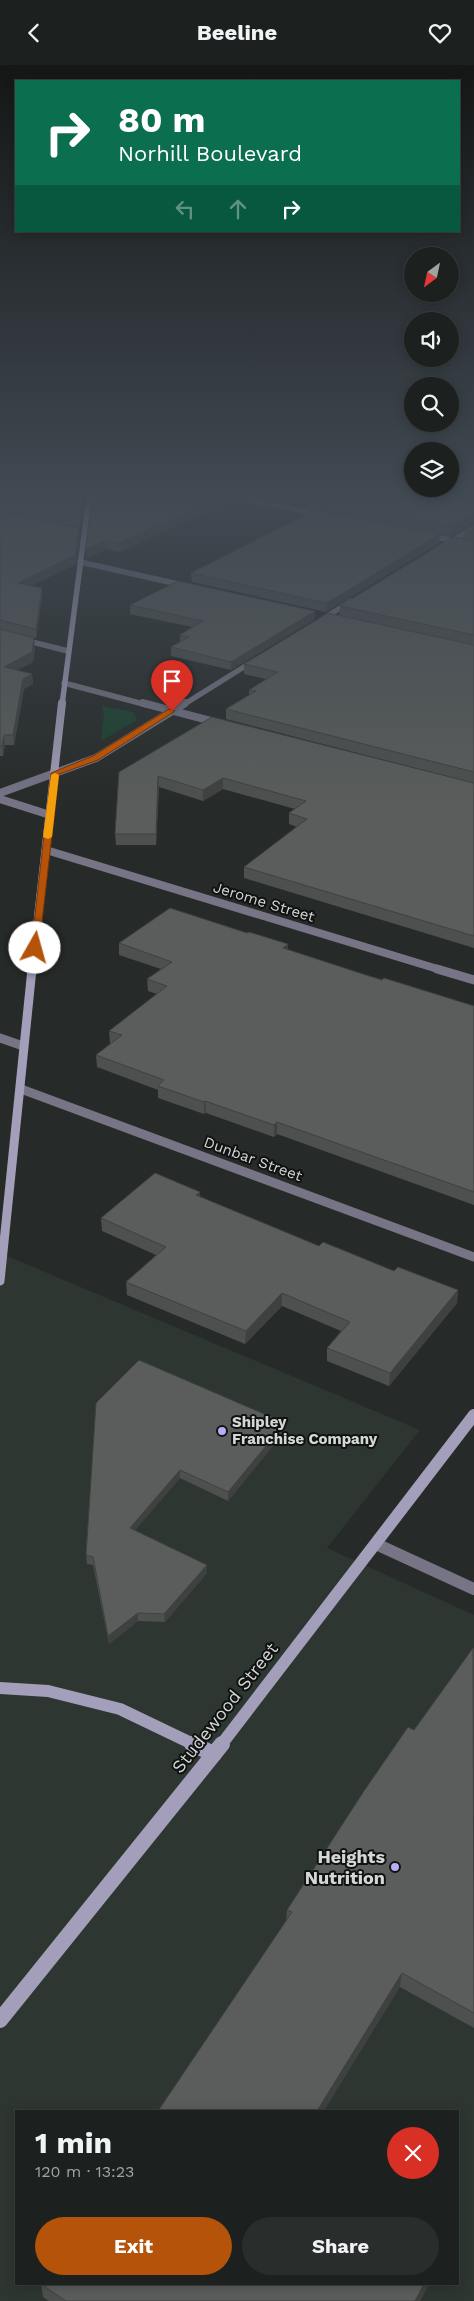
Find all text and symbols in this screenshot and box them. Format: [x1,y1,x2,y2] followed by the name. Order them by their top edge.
[20,19,48,47] icon: back
[426,19,454,47] icon: heart
[197,20,277,45] text: Beeline
[118,99,205,141] text: 80 m
[35,100,100,165] icon: right
[118,141,302,166] text: Norhill Boulevard
[171,195,199,223] icon: left
[224,195,252,223] icon: ahead
[277,195,305,223] icon: right
[404,247,459,303] north arrow
[404,247,459,497] map controls
[404,312,459,367] button: sound
[404,377,459,432] button: search
[404,442,459,497] button: layers
[151,660,193,711] pin
[158,667,186,695] icon: arrive
[211,878,318,926] street label: Jerome Street
[8,921,60,973] position arrow
[201,1133,305,1185] street label: Dunbar Street
[232,1413,378,1448] place label: Shipley Franchise Company
[216,1425,228,1437] marker: Shipley Franchise Company
[167,1638,282,1777] street label: Studewood Street
[305,1846,385,1888] place label: Heights Nutrition
[389,1861,401,1873] marker: Heights Nutrition
[35,2125,112,2160] text: 1 min
[387,2127,439,2179] button: close
[35,2162,134,2181] text: 120 m · 13:23
[35,2217,232,2275] button: Exit
[242,2217,439,2275] button: Share

